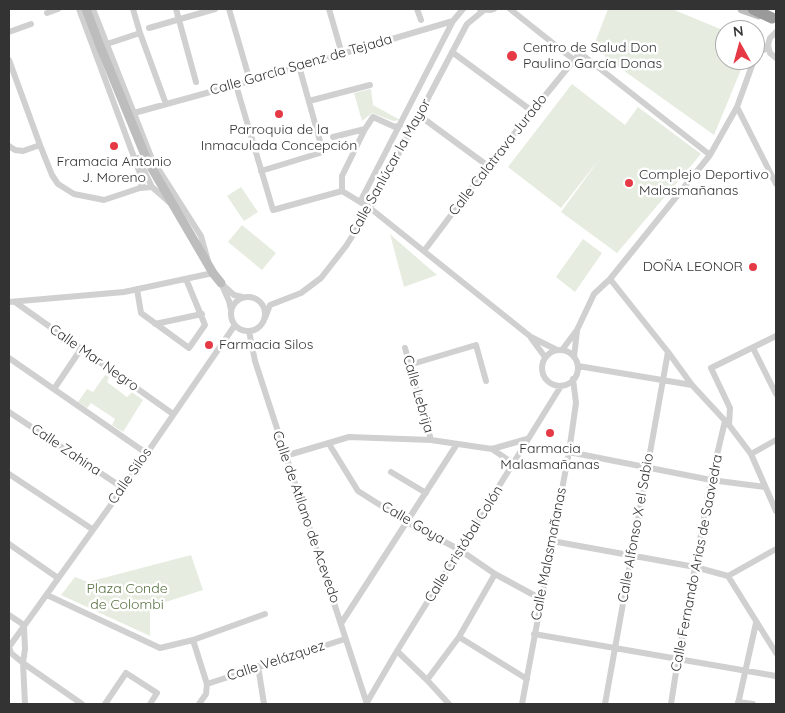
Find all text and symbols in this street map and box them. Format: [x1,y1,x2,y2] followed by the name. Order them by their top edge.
[715,20,765,70] north arrow
[732,22,744,41] text: N
[208,31,394,99] street label: Calle García Saenz de Tejada
[523,40,662,72] place label: Centro de Salud Don Paulino García Donas
[505,49,519,63] marker: Centro de Salud Don Paulino García Donas
[445,91,551,219] street label: Calle Calatrava Jurado
[345,96,435,238] street label: Calle Sanlúcar la Mayor
[273,108,285,120] marker: Parroquia de la Inmaculada Concepción
[201,122,357,154] place label: Parroquia de la Inmaculada Concepción
[108,140,120,152] marker: Framacia Antonio J. Moreno
[56,154,172,186] place label: Framacia Antonio J. Moreno
[639,167,769,200] place label: Complejo Deportivo Malasmañanas
[623,177,635,189] marker: Complejo Deportivo Malasmañanas
[643,259,743,275] place label: DOÑA LEONOR
[747,261,759,273] marker: DOÑA LEONOR
[46,321,142,395] street label: Calle Mar Negro
[219,337,313,353] place label: Farmacia Silos
[203,339,215,351] marker: Farmacia Silos
[399,353,437,435] street label: Calle Lebrija
[28,420,104,480] street label: Calle Zahina
[544,427,556,439] marker: Farmacia Malasmañanas
[269,429,343,605] street label: Calle de Atilano de Acevedo
[500,441,600,474] place label: Farmacia Malasmañanas
[105,445,155,507] street label: Calle Silos
[615,452,657,604] street label: Calle Alfonso X el Sabio
[668,453,726,673] street label: Calle Fernando Arias de Saavedra
[421,483,507,605] street label: Calle Cristóbal Colón
[528,486,570,622] street label: Calle Malasmañanas
[378,498,448,548] street label: Calle Goya
[86,581,168,614] park label: Plaza Conde de Colombi
[225,637,327,685] street label: Calle Velázquez

